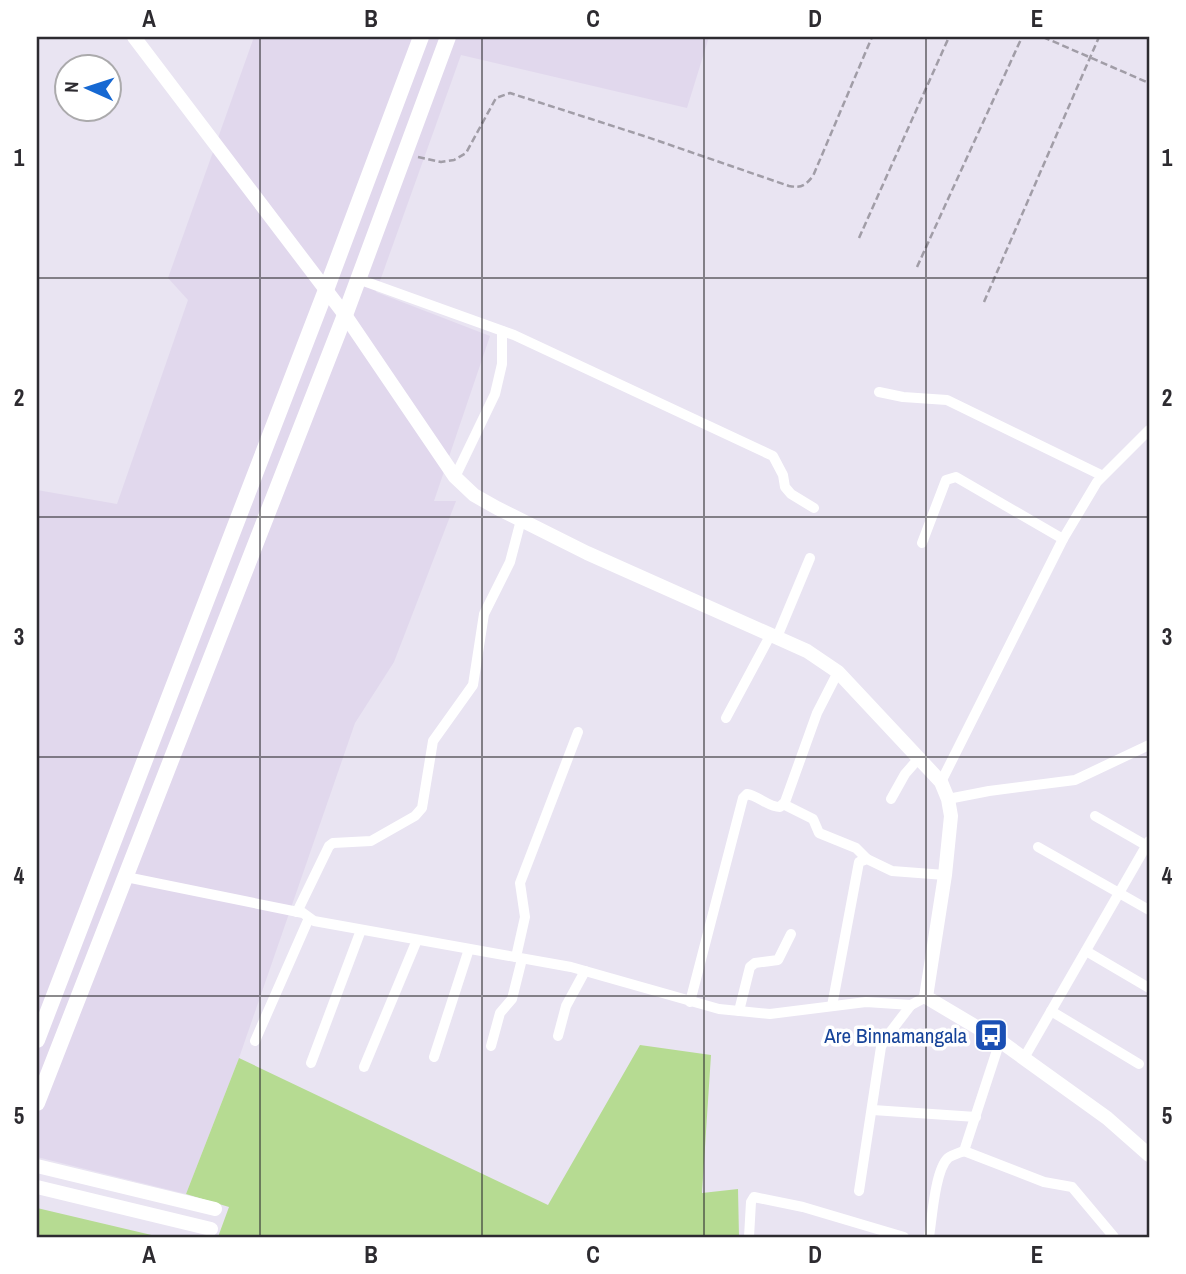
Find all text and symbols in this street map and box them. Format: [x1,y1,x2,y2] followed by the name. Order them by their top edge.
[142,3,156,34] text: A
[364,3,378,34] text: B
[586,3,600,34] text: C
[808,3,822,34] text: D
[1031,3,1043,34] text: E
[52,52,122,122] north arrow
[58,81,84,93] text: N
[14,142,25,173] text: 1
[1162,142,1173,173] text: 1
[14,382,24,413] text: 2
[1162,382,1172,413] text: 2
[14,621,24,652] text: 3
[1162,621,1172,652] text: 3
[14,860,25,891] text: 4
[1162,860,1173,891] text: 4
[972,1016,1010,1054] bus stop icon: Are Binnamangala
[823,1021,967,1050] place label: Are Binnamangala
[14,1100,24,1131] text: 5
[1162,1100,1172,1131] text: 5
[142,1239,156,1270] text: A
[364,1239,378,1270] text: B
[586,1239,600,1270] text: C
[808,1239,822,1270] text: D
[1031,1239,1043,1270] text: E

